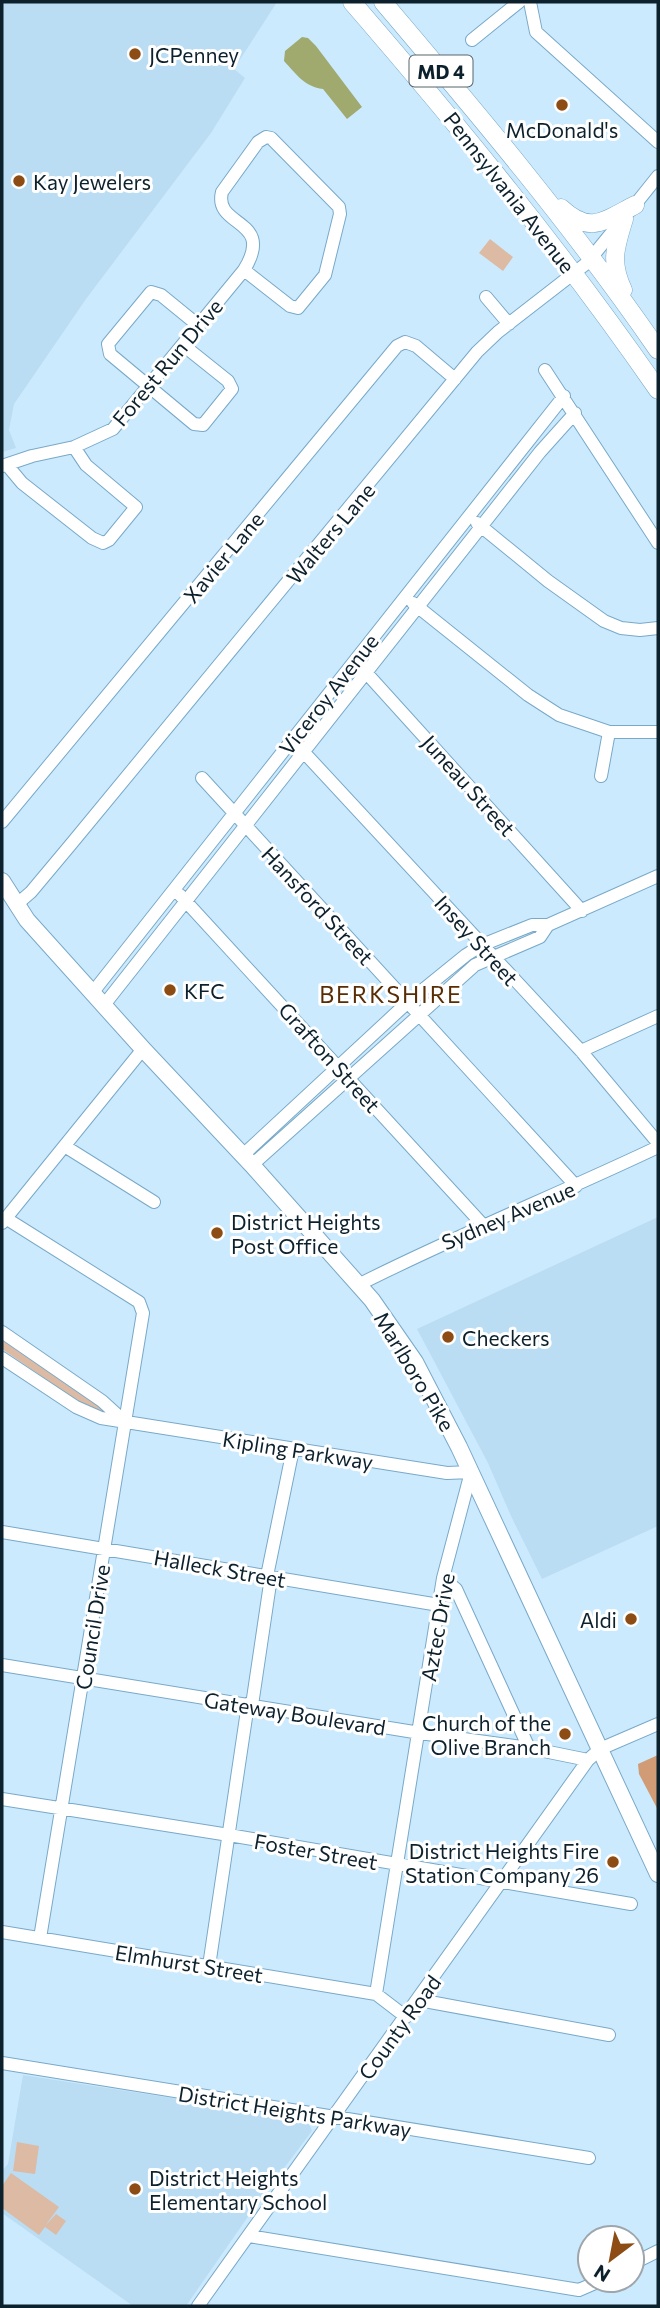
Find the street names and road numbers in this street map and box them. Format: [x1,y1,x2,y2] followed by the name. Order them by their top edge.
[410,55,472,86] road number: MD 4
[439,106,581,278] street label: Pennsylvania Avenue
[107,294,227,430] street label: Forest Run Drive
[281,478,379,588] street label: Walters Lane
[178,507,268,607] street label: Xavier Lane
[273,629,383,759] street label: Viceroy Avenue
[417,729,521,841] street label: Juneau Street
[257,841,379,969] street label: Hansford Street
[430,890,524,990] street label: Insey Street
[274,997,386,1117] street label: Grafton Street
[438,1176,578,1254] street label: Sydney Avenue
[370,1307,460,1435] street label: Marlboro Pike
[221,1426,375,1474] street label: Kipling Parkway
[152,1544,288,1592] street label: Halleck Street
[70,1563,114,1691] street label: Council Drive
[415,1571,459,1683] street label: Aztec Drive
[202,1686,388,1740] street label: Gateway Boulevard
[252,1828,380,1874] street label: Foster Street
[113,1939,265,1987] street label: Elmhurst Street
[353,1970,445,2084] street label: County Road
[177,2080,414,2142] street label: District Heights Parkway

